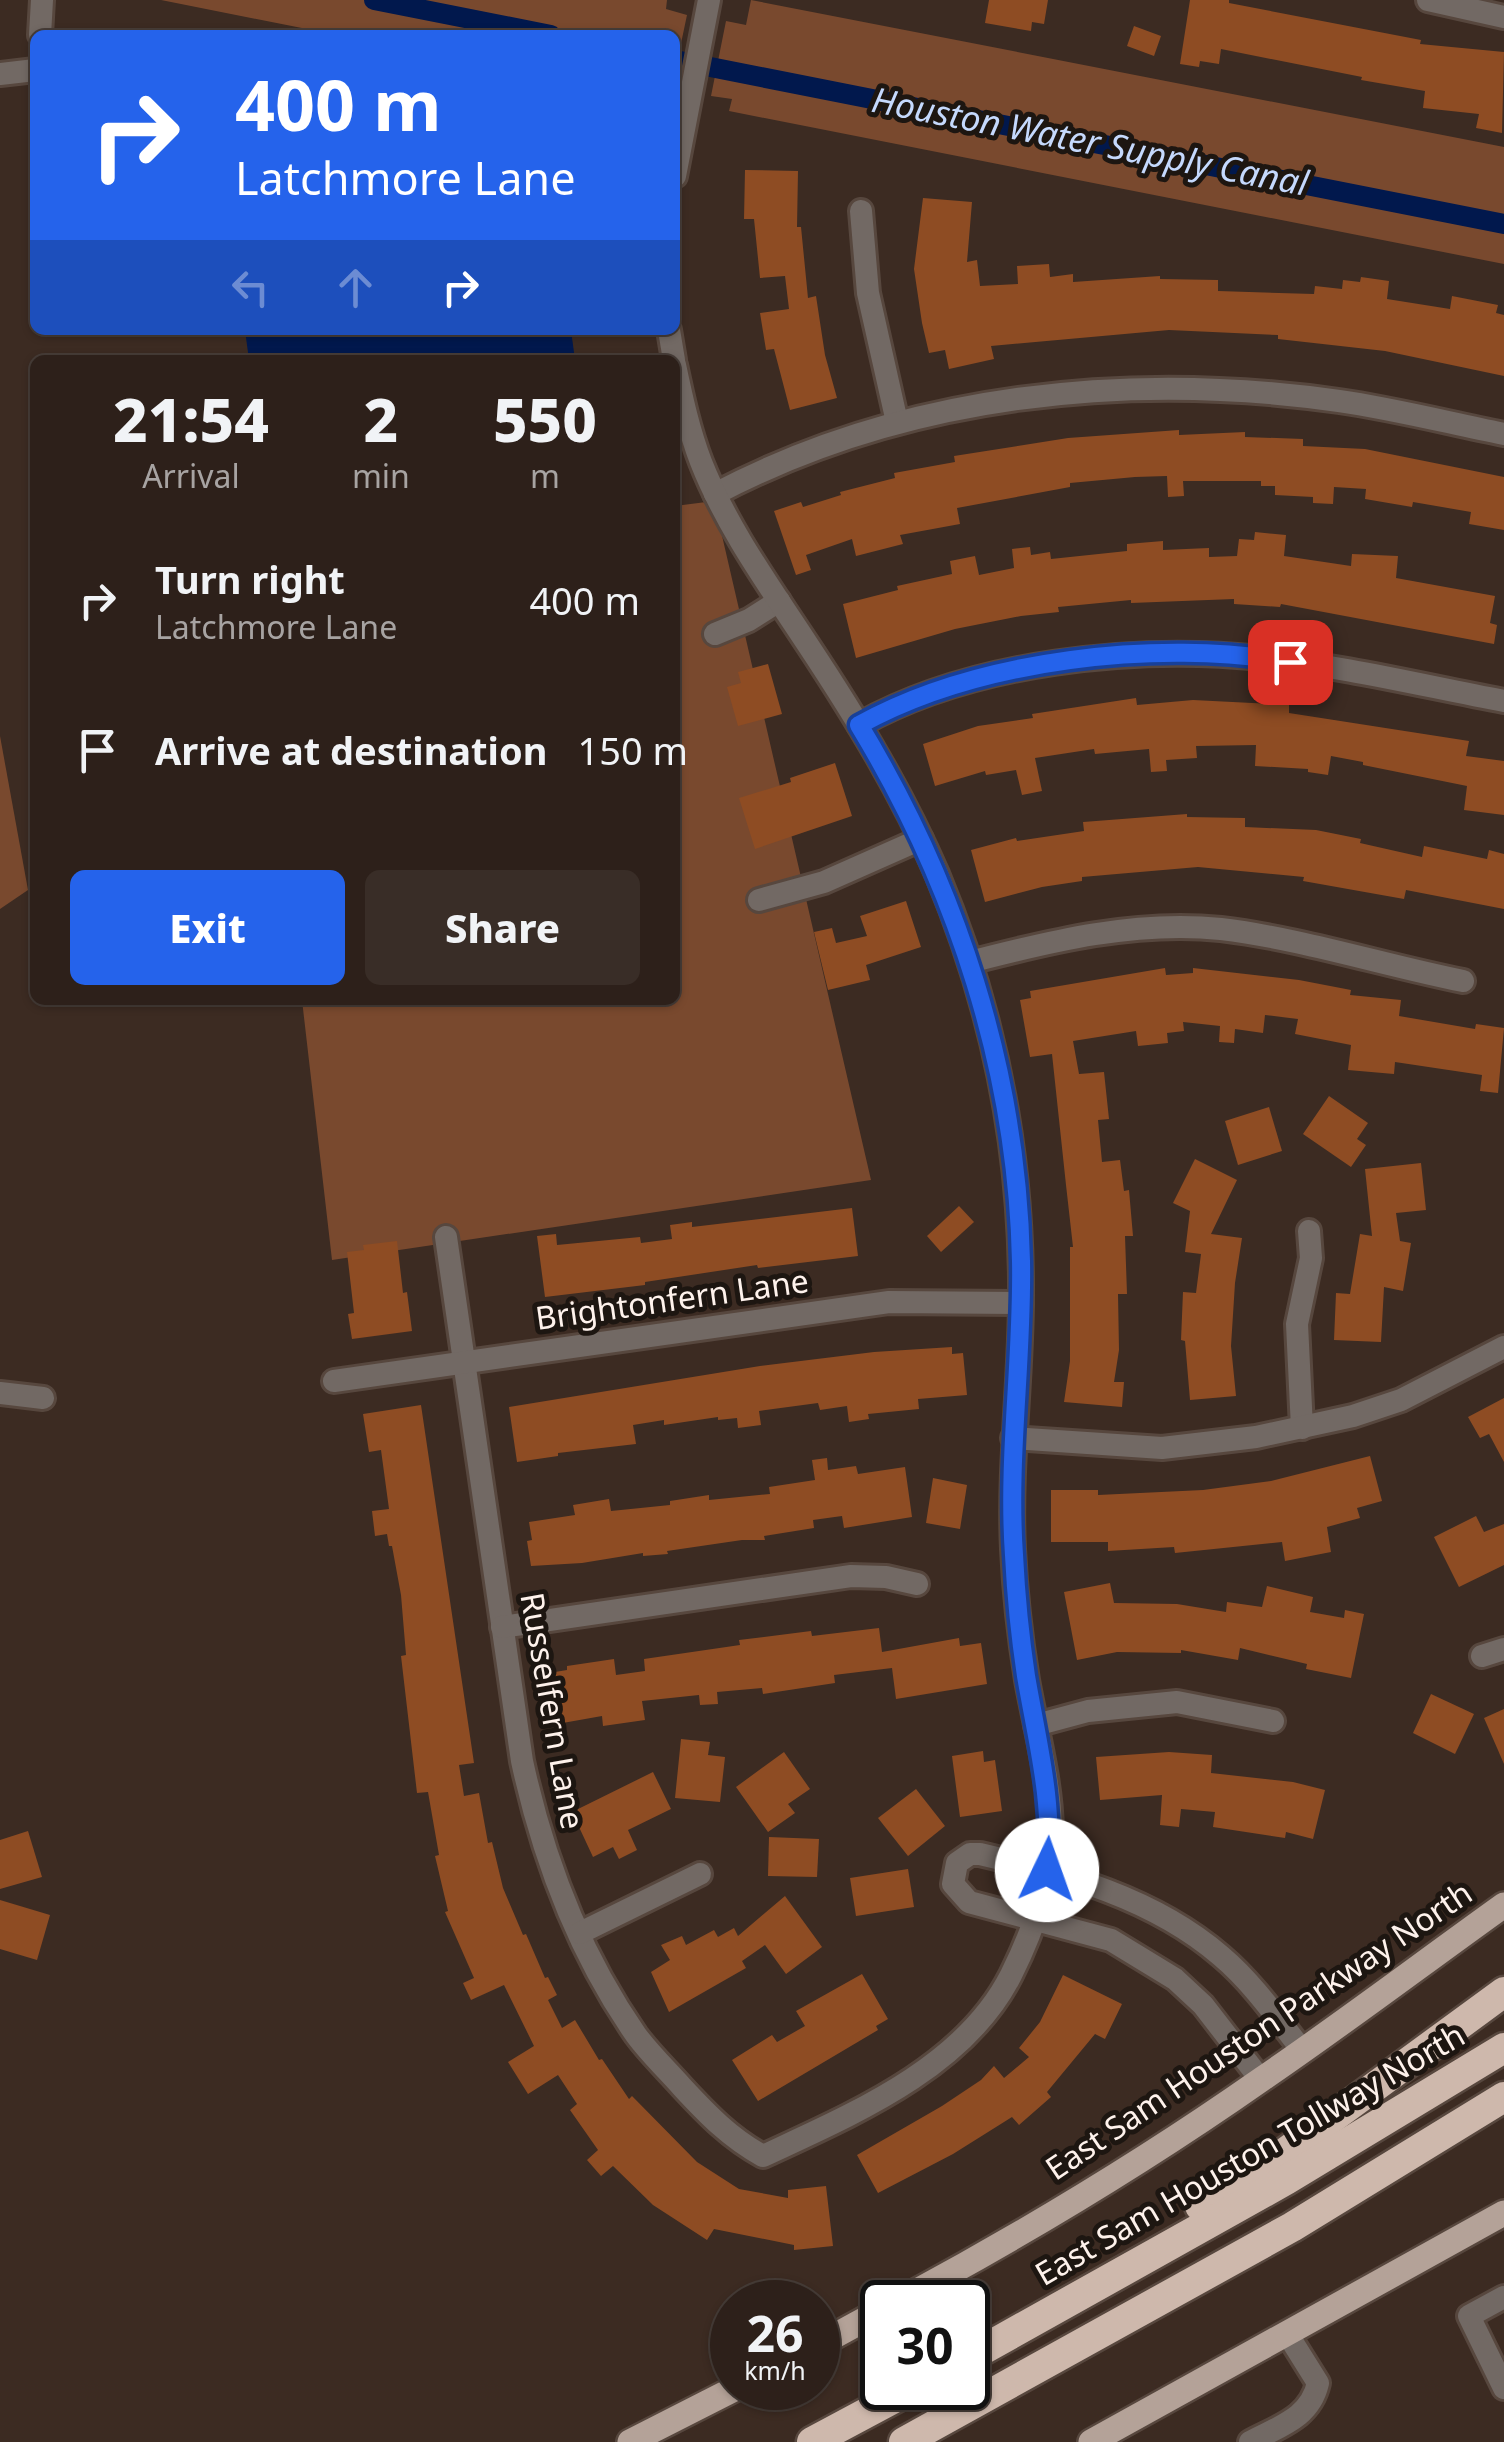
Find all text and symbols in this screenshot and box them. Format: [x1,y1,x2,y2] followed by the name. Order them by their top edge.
[235,56,442,152] text: 400 m
[70,70,200,200] icon: right
[868,75,1313,206] water label: Houston Water Supply Canal
[235,147,576,208] text: Latchmore Lane
[223,260,278,315] icon: left
[328,260,383,315] icon: ahead
[433,260,488,315] icon: right
[113,378,269,460] text: 21:54
[364,378,398,460] text: 2
[493,378,597,460] text: 550
[142,454,240,497] text: Arrival
[352,454,410,497] text: min
[530,454,560,497] text: m
[155,553,345,605] text: Turn right
[70,573,125,628] icon: right
[529,574,640,626] text: 400 m
[155,605,397,648] text: Latchmore Lane
[1248,620,1333,705] pin
[1263,635,1318,690] icon: arrive
[70,723,125,778] icon: arrive
[155,724,547,776] text: Arrive at destination
[577,724,688,776] text: 150 m
[70,870,345,985] button: Exit
[365,870,640,985] button: Share
[532,1258,811,1339] street label: Brightonfern Lane
[512,1589,595,1832] street label: Russelfern Lane
[995,1818,1099,1922] position arrow
[1037,1871,1480,2189] street label: East Sam Houston Parkway North
[1027,2013,1472,2295] street label: East Sam Houston Tollway North
[860,2280,990,2410] speed limit sign: 30
[746,2299,804,2367] text: 26
[744,2353,806,2387] text: km/h

